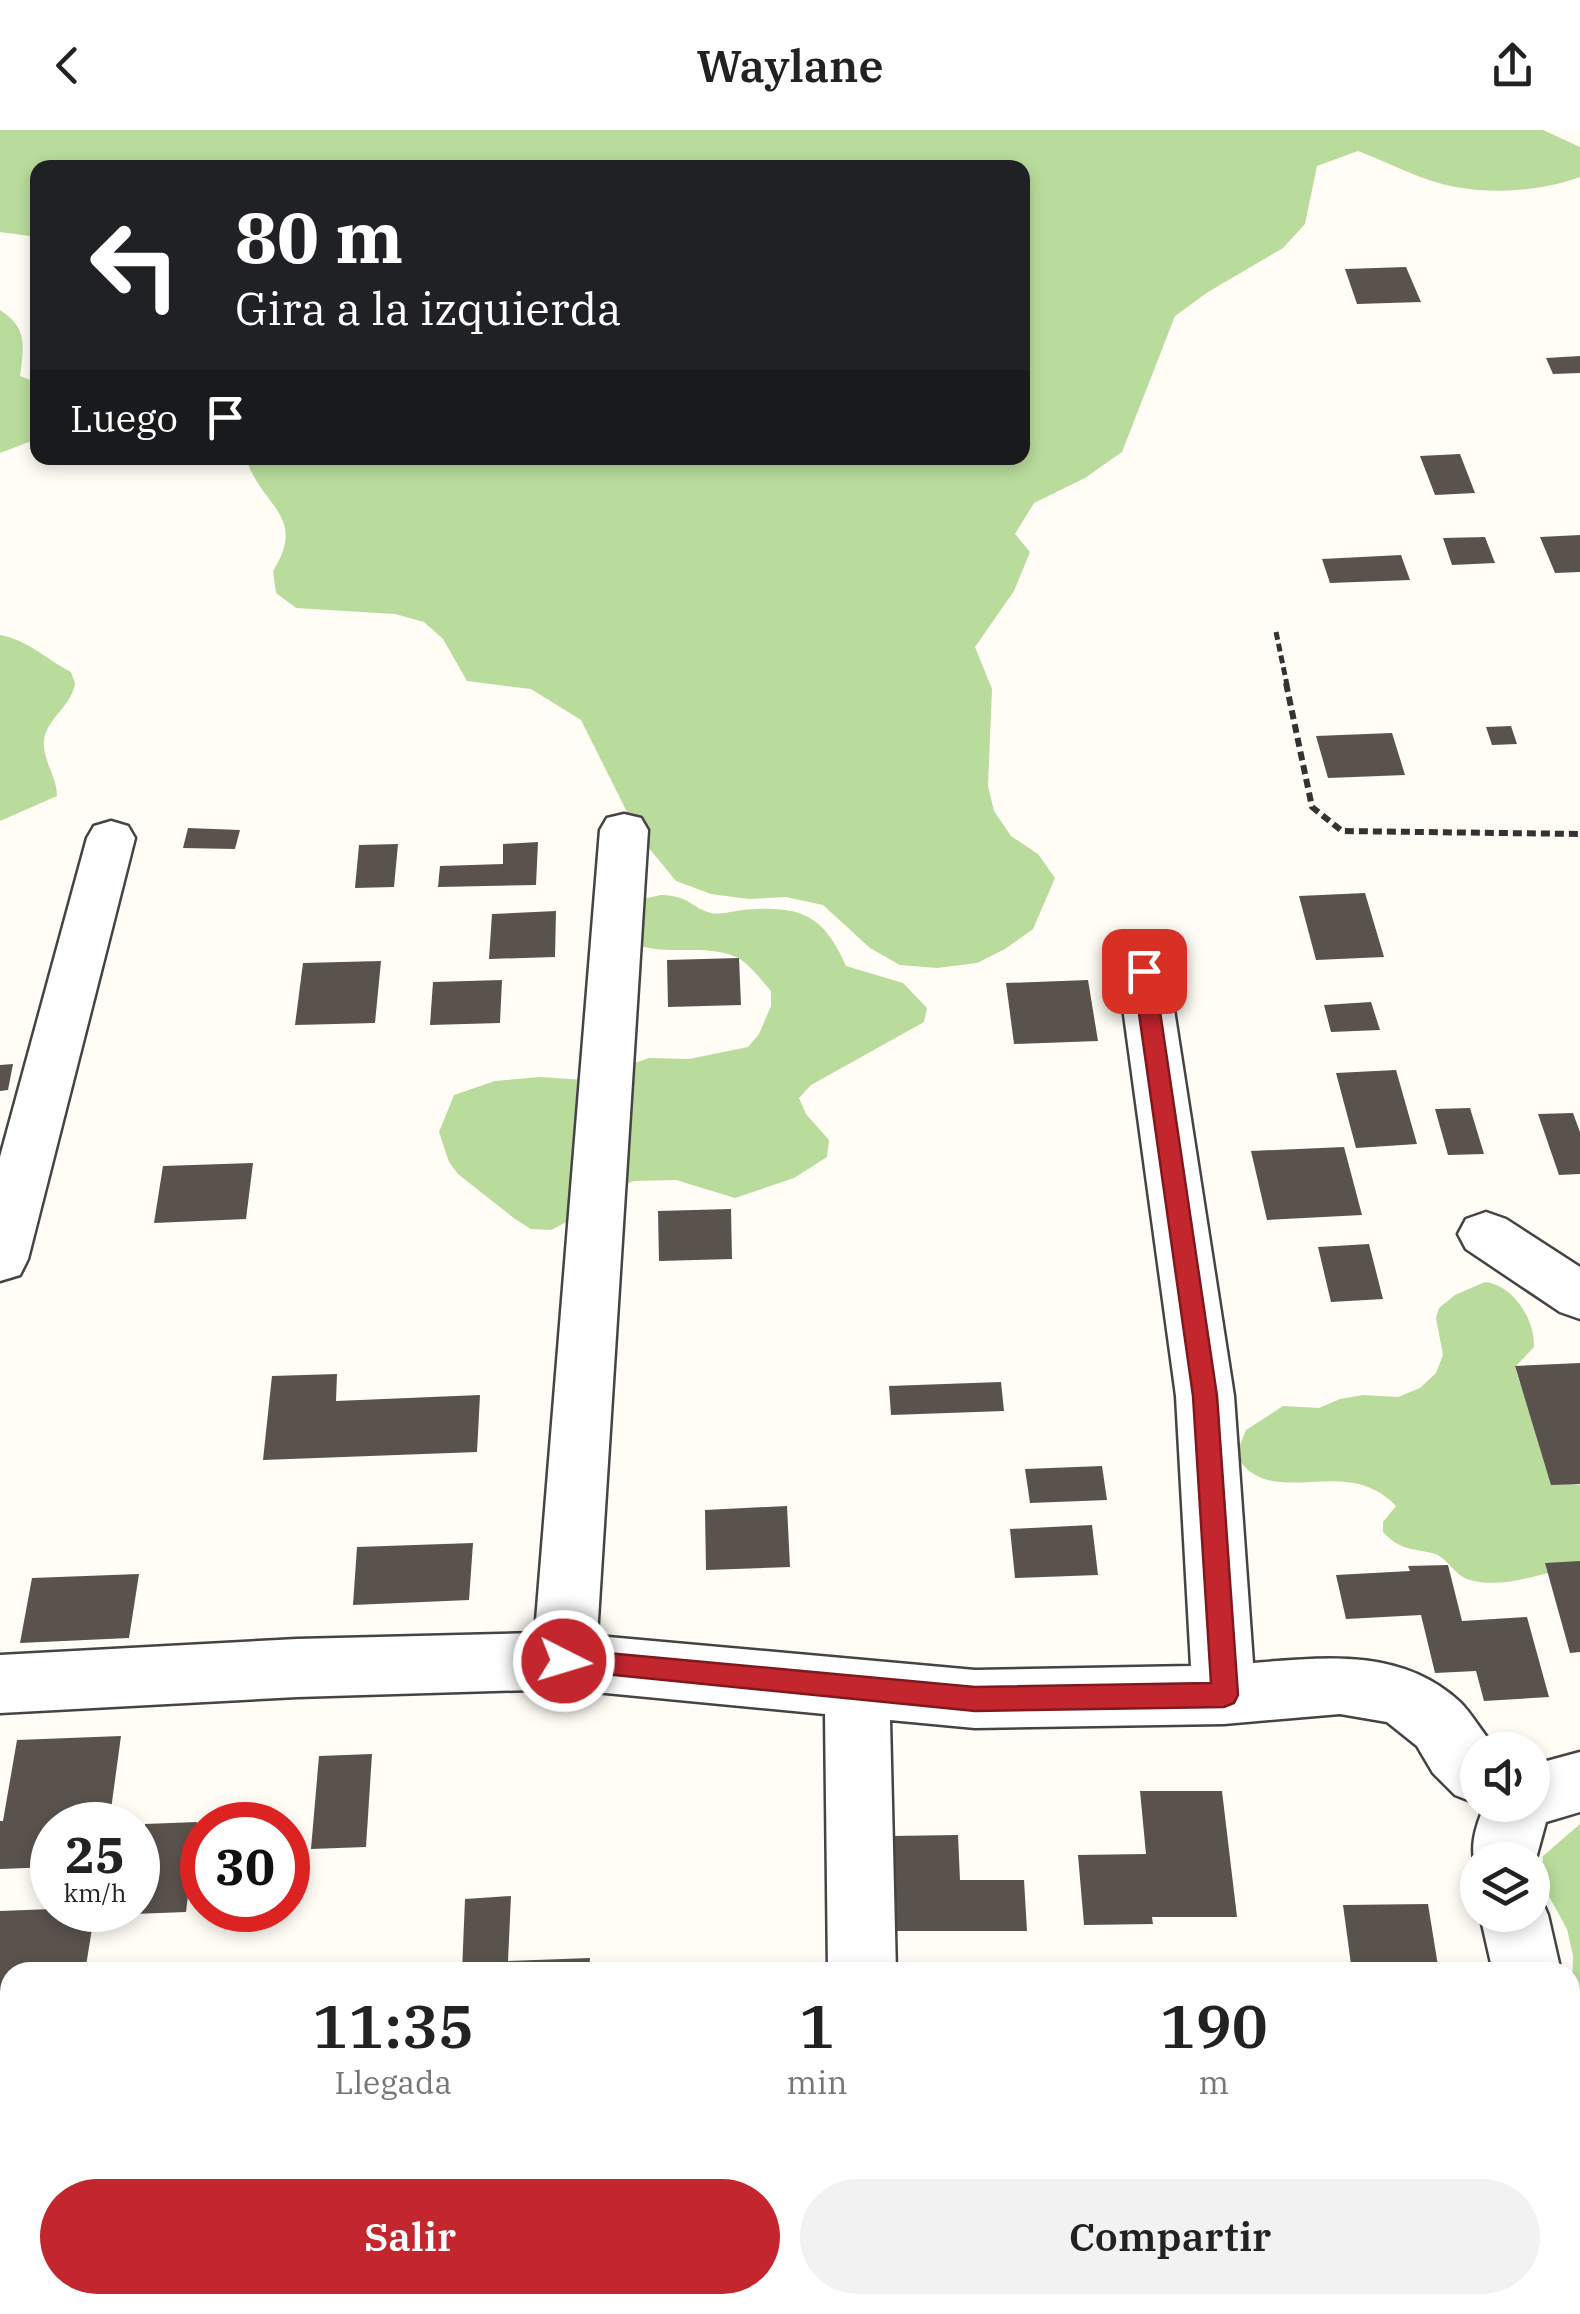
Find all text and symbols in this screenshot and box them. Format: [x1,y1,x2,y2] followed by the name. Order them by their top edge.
[696,36,884,94] text: Waylane
[40,38,95,93] icon: back
[1485,38,1540,93] icon: share
[235,191,403,282] text: 80 m
[70,200,200,330] icon: left
[235,279,622,337] text: Gira a la izquierda
[198,390,253,445] icon: arrive
[70,393,178,442] text: Luego
[1102,929,1187,1014] pin
[1117,944,1172,999] icon: arrive
[512,1609,616,1713] position arrow
[1460,1732,1550,1932] map controls
[1460,1732,1550,1822] button: sound
[180,1802,310,1932] speed limit sign: 30
[65,1822,125,1887] text: 25
[1460,1842,1550,1932] button: layers
[63,1876,127,1909] text: km/h
[312,1986,474,2065] text: 11:35
[799,1986,835,2065] text: 1
[1160,1986,1268,2065] text: 190
[334,2061,452,2103] text: Llegada
[786,2061,847,2103] text: min
[1198,2061,1229,2103] text: m
[40,2179,780,2294] button: Salir
[800,2179,1540,2294] button: Compartir

